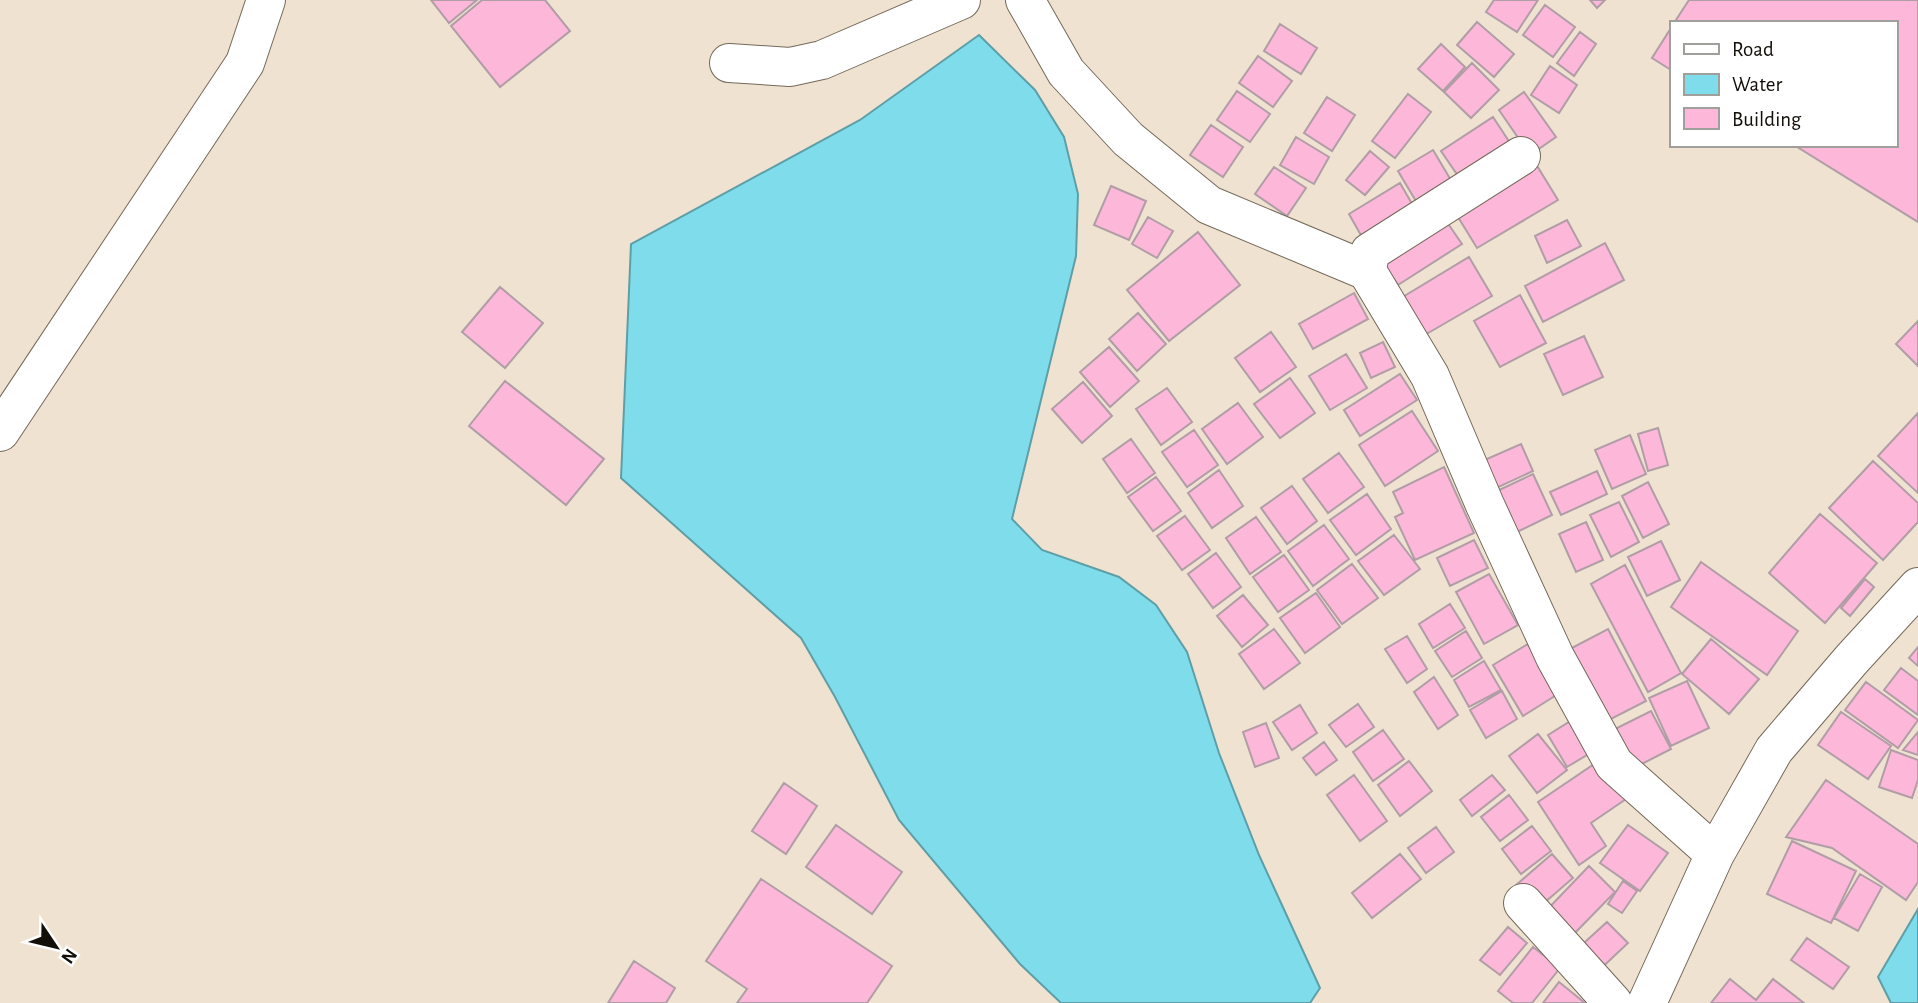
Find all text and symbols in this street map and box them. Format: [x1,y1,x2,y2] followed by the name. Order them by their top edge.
[1670,21,1897,147] legend
[1732,39,1774,60] text: Road
[1732,74,1782,95] text: Water
[1732,109,1802,130] text: Building
[21,912,91,982] north arrow
[57,945,80,967] text: N

